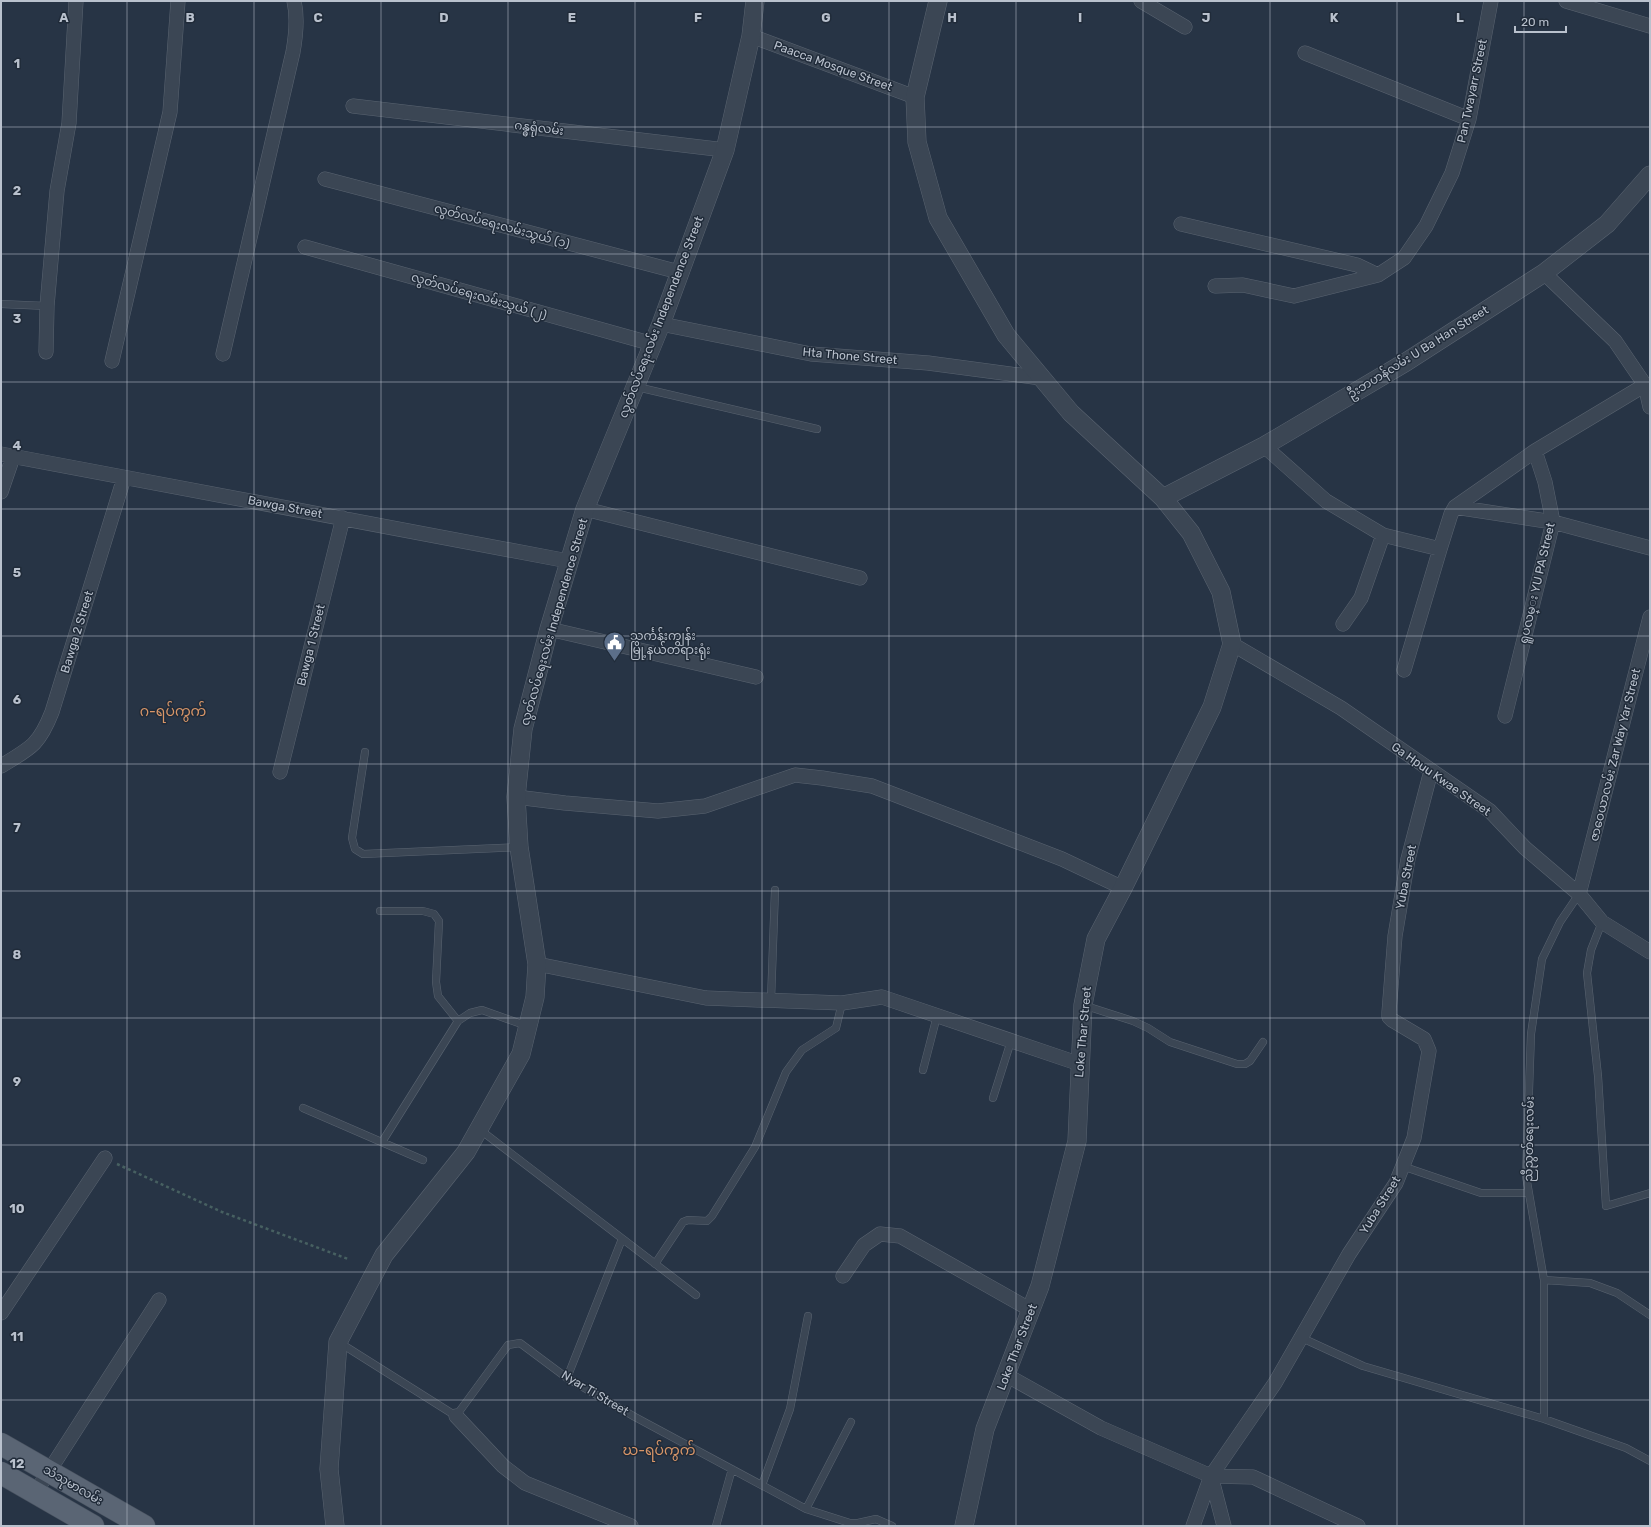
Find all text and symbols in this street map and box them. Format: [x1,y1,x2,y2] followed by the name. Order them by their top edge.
[1515,8,1566,34] scale bar
[59,10,69,25] text: A
[185,10,195,25] text: B
[313,10,323,25] text: C
[439,10,449,25] text: D
[568,10,576,25] text: E
[694,10,702,25] text: F
[821,10,831,25] text: G
[947,10,957,25] text: H
[1078,10,1082,25] text: I
[1202,10,1210,25] text: J
[1330,10,1339,25] text: K
[1456,10,1464,25] text: L
[1521,15,1549,29] text: 20 m
[772,38,894,94] street label: Paacca Mosque Street
[1454,38,1490,144] street label: Pan Twayarr Street
[14,56,20,71] text: 1
[513,116,565,141] street label: ဂန္ဓရုံလမ်း
[13,183,21,198] text: 2
[432,199,572,254] street label: လွတ်လပ်ရေးလမ်းသွယ် (၁)
[614,213,709,421] street label: လွတ်လပ်ရေးလမ်း Independence Street
[409,268,549,325] street label: လွတ်လပ်ရေးလမ်းသွယ် (၂)
[1344,301,1493,404] street label: ဦးဘဟန်လမ်း U Ba Han Street
[13,311,22,326] text: 3
[802,345,898,367] street label: Hta Thone Street
[13,438,22,453] text: 4
[247,493,324,521] street label: Bawga Street
[516,516,593,728] street label: လွတ်လပ်ရေးလမ်း Independence Street
[1516,521,1561,646] street label: ရူပလမ္း YU PA Street
[13,565,21,580] text: 5
[58,589,96,675] street label: Bawga 2 Street
[294,602,328,687] street label: Bawga 1 Street
[630,627,711,660] place label: သင်္ကန်းကျွန်း မြို့နယ်တရားရုံး
[602,630,628,663] public building icon: သင်္ကန်းကျွန်း မြို့နယ်တရားရုံး
[1585,666,1643,843] street label: ဇာဝေယာလမ်း Zar Way Yar Street
[13,692,22,707] text: 6
[140,701,206,723] district label: ဂ-ရပ်ကွက်
[1389,739,1494,819] street label: Ga Hpuu Kwae Street
[13,820,21,835] text: 7
[1393,843,1419,911] street label: Yuba Street
[13,947,22,962] text: 8
[1072,986,1094,1078] street label: Loke Thar Street
[13,1074,21,1089] text: 9
[1519,1096,1540,1182] street label: ညီညွတ်ရေးလမ်း
[1357,1173,1403,1237] street label: Yuba Street
[9,1201,25,1216] text: 10
[994,1302,1040,1392] street label: Loke Thar Street
[11,1329,23,1344] text: 11
[559,1367,631,1419] street label: Nyar Ti Street
[622,1440,696,1462] district label: ဃ-ရပ်ကွက်
[10,1456,24,1471] text: 12
[39,1461,106,1510] street label: သံသုမာလမ်း

